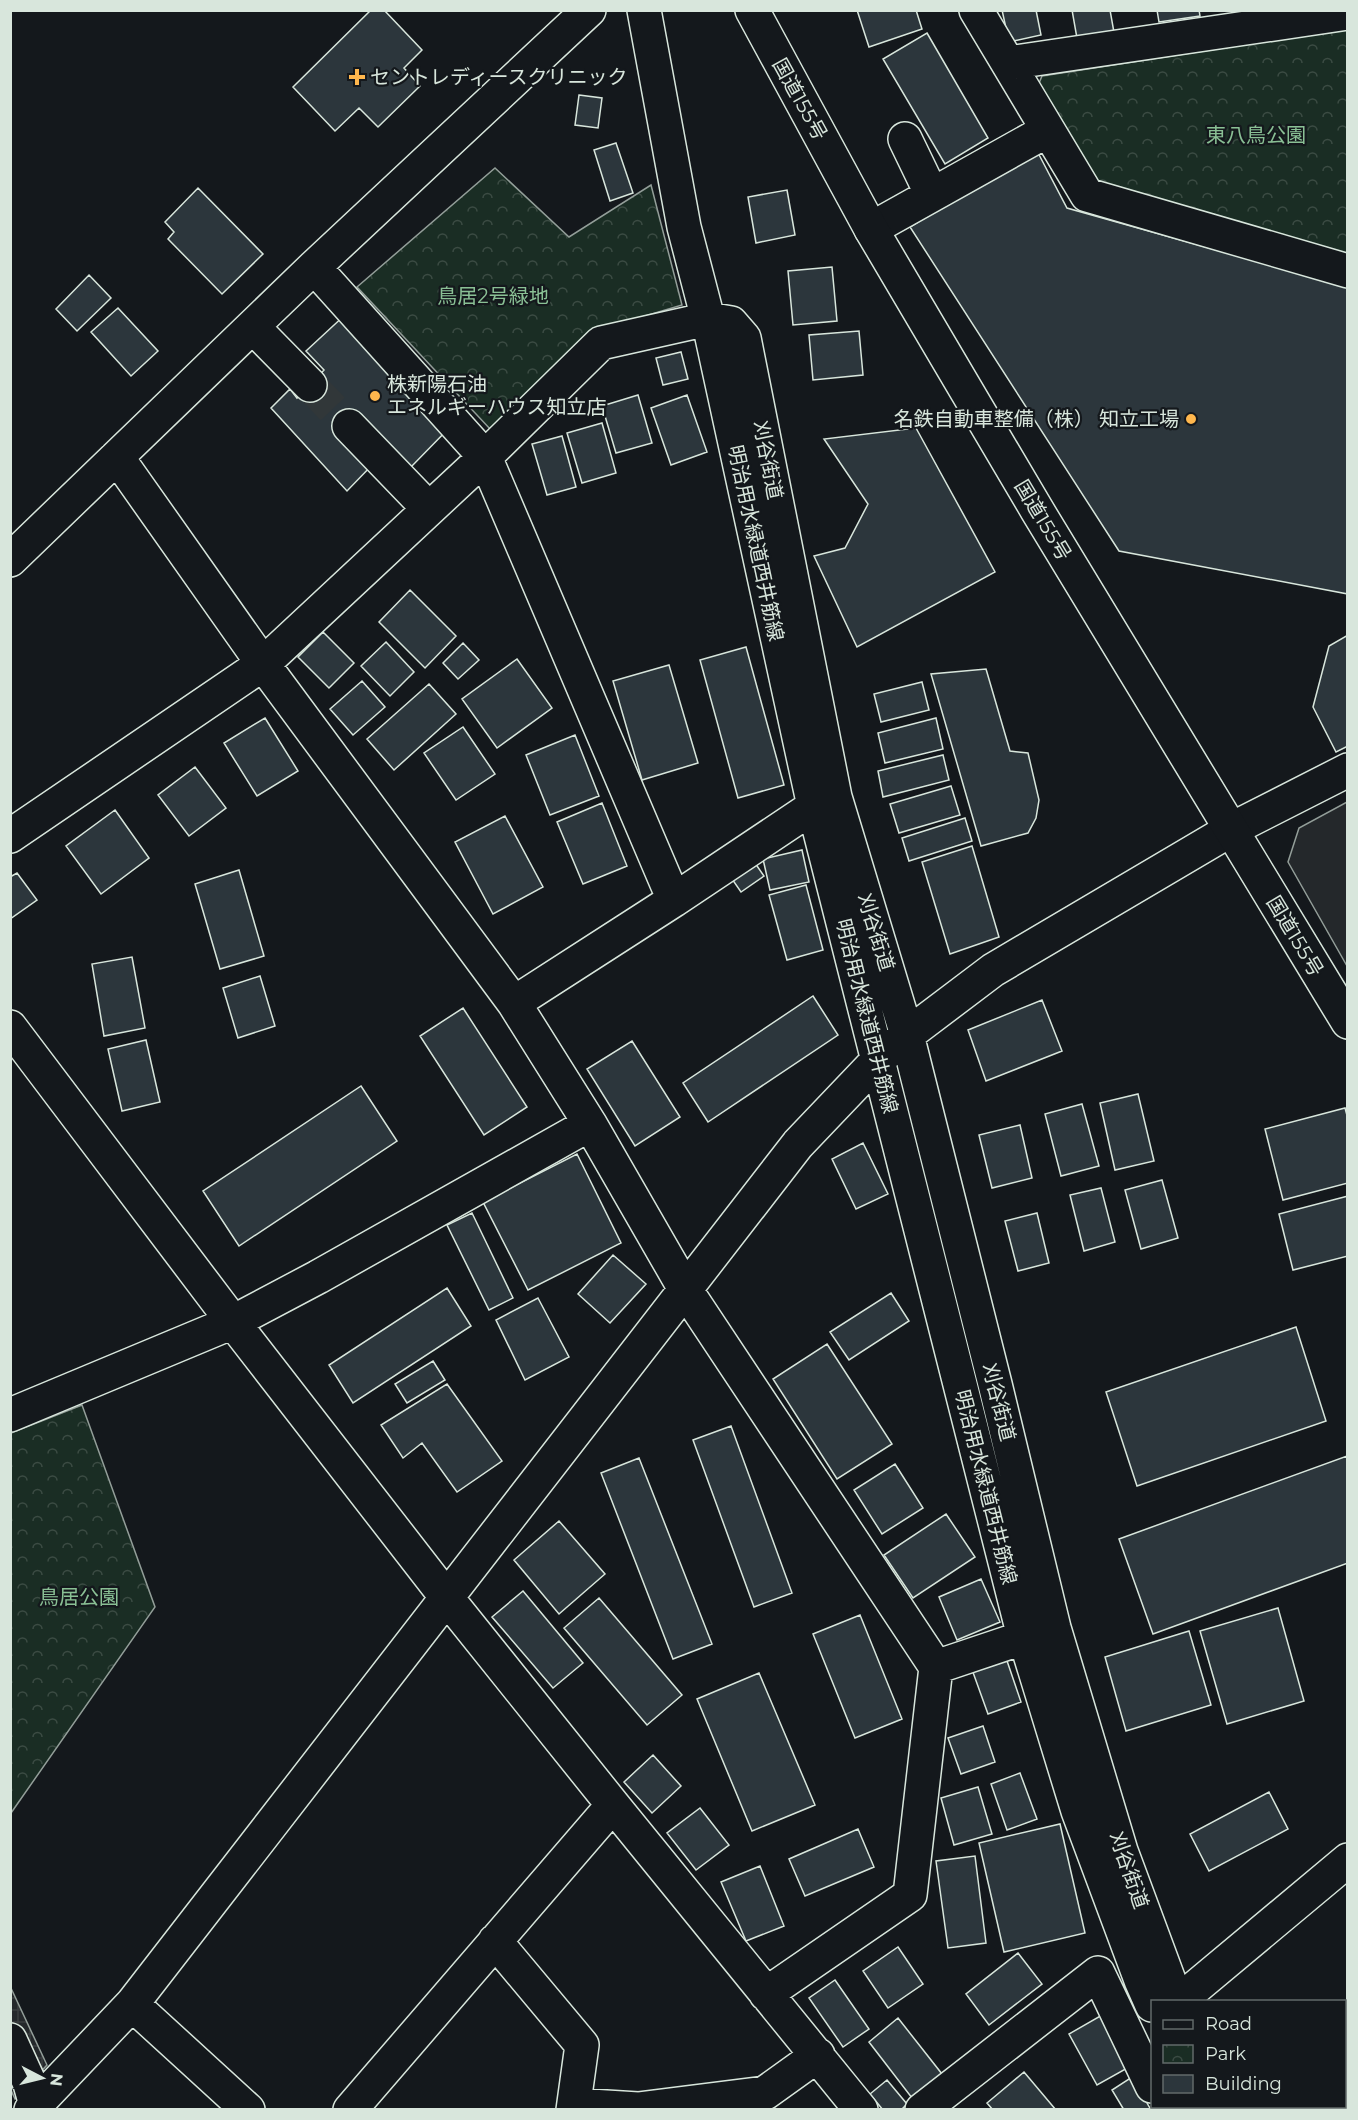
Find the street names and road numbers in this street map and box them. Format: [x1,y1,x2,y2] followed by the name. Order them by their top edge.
[768,54,832,144] street label: 国道155号
[749,418,787,502] street label: 刈谷街道
[723,443,789,643] street label: 明治用水緑道西井筋線
[1010,475,1076,565] street label: 国道155号
[853,890,899,974] street label: 刈谷街道
[1262,891,1328,981] street label: 国道155号
[831,916,903,1116] street label: 明治用水緑道西井筋線
[978,1360,1020,1444] street label: 刈谷街道
[950,1387,1022,1587] street label: 明治用水緑道西井筋線
[1105,1828,1153,1912] street label: 刈谷街道

